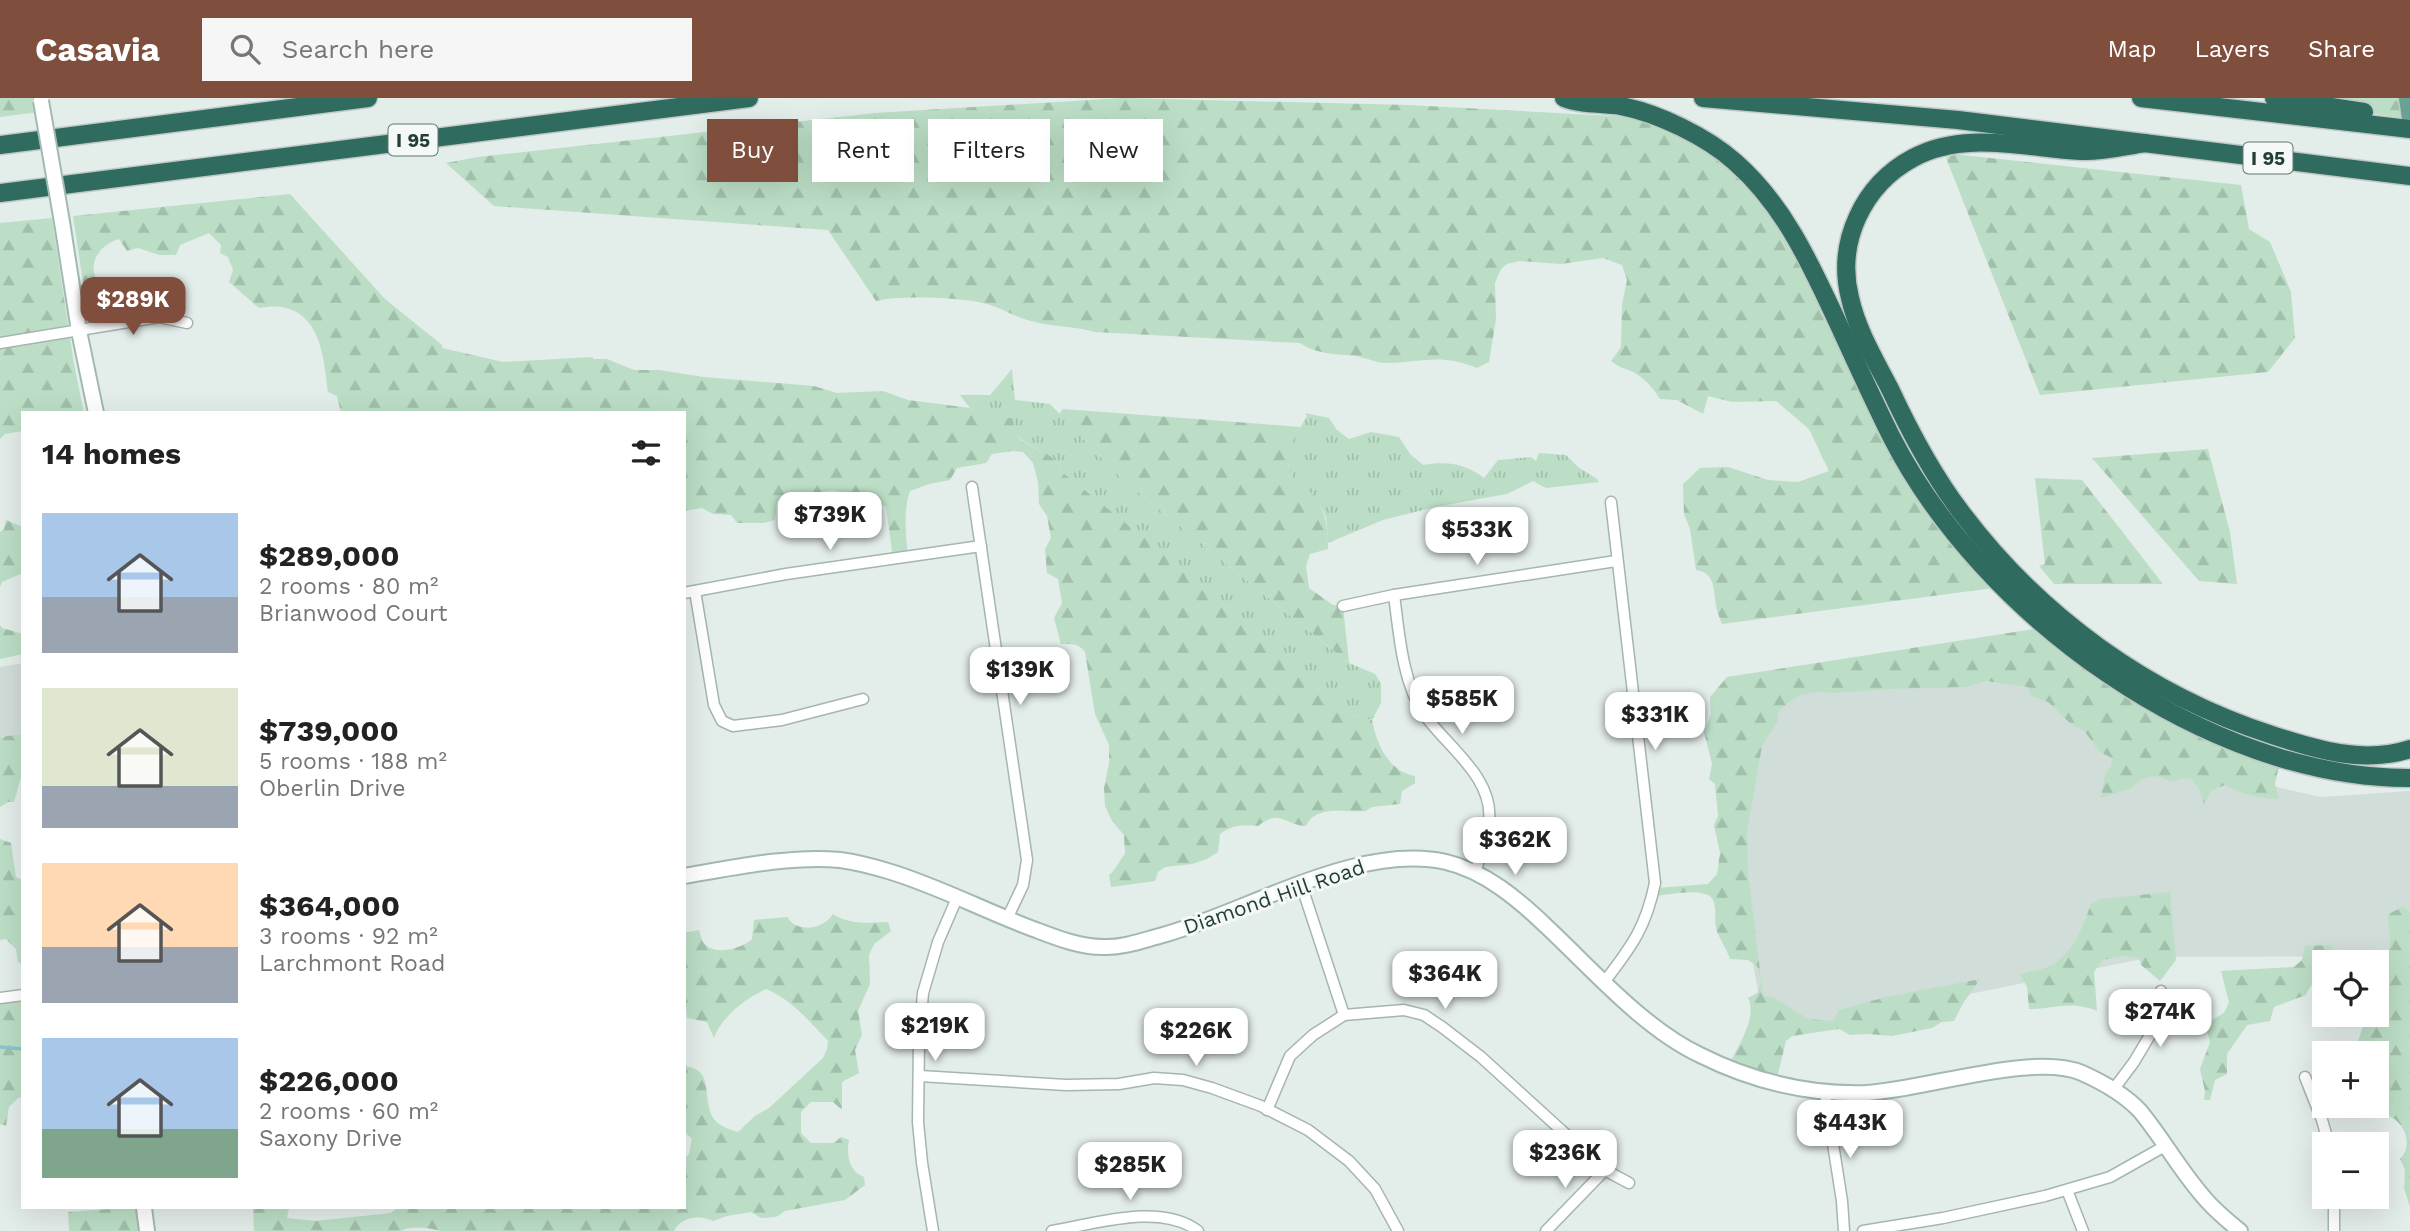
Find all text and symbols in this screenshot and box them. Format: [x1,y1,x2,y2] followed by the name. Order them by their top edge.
[202,18,692,81] search box
[35,30,160,69] text: Casavia
[226,30,264,68] icon: search
[282,34,434,64] text: Search here
[2108,35,2156,63] text: Map
[2194,35,2270,63] text: Layers
[2308,35,2375,63] text: Share
[707,119,798,182] chip: Buy
[812,119,914,182] chip: Rent
[928,119,1050,182] chip: Filters
[1064,119,1163,182] chip: New
[388,124,438,156] road number: I 95
[2244,142,2292,174] road number: I 95
[84,278,182,337] pin: $289K
[97,286,169,313] text: $289K
[627,434,665,472] icon: filters
[42,436,181,471] text: 14 homes
[781,492,879,552] pin: $739K
[794,501,866,528] text: $739K
[1428,508,1526,567] pin: $533K
[1441,516,1513,543] text: $533K
[259,538,400,573] text: $289,000
[98,541,182,625] icon: home
[259,573,438,600] text: 2 rooms · 80 m²
[259,600,447,627] text: Brianwood Court
[971,648,1069,707] pin: $139K
[986,656,1054,683] text: $139K
[1413,676,1511,736] pin: $585K
[1426,685,1498,712] text: $585K
[1606,692,1704,752] pin: $331K
[1621,701,1689,728] text: $331K
[259,713,399,748] text: $739,000
[98,716,182,800] icon: home
[259,748,447,775] text: 5 rooms · 188 m²
[259,775,406,802] text: Oberlin Drive
[1466,818,1564,877] pin: $362K
[1479,826,1551,853] text: $362K
[1180,854,1368,939] street label: Diamond Hill Road
[259,888,400,923] text: $364,000
[98,891,182,975] icon: home
[259,923,438,950] text: 3 rooms · 92 m²
[259,950,445,977] text: Larchmont Road
[2312,950,2389,1209] map controls
[2312,950,2389,1027] button: locate
[1396,951,1494,1011] pin: $364K
[1408,960,1482,987] text: $364K
[2111,990,2209,1049] pin: $274K
[2125,998,2195,1025] text: $274K
[886,1004,984,1063] pin: $219K
[1147,1009,1245,1068] pin: $226K
[901,1012,969,1039] text: $219K
[1160,1017,1232,1044] text: $226K
[2312,1041,2389,1118] button: +
[259,1063,399,1098] text: $226,000
[98,1066,182,1150] icon: home
[259,1098,438,1125] text: 2 rooms · 60 m²
[1801,1100,1899,1160] pin: $443K
[1813,1109,1887,1136] text: $443K
[259,1125,402,1152] text: Saxony Drive
[1516,1130,1614,1190] pin: $236K
[2312,1132,2389,1209] button: −
[1529,1139,1601,1166] text: $236K
[1081,1142,1179,1202] pin: $285K
[1094,1151,1166,1178] text: $285K

